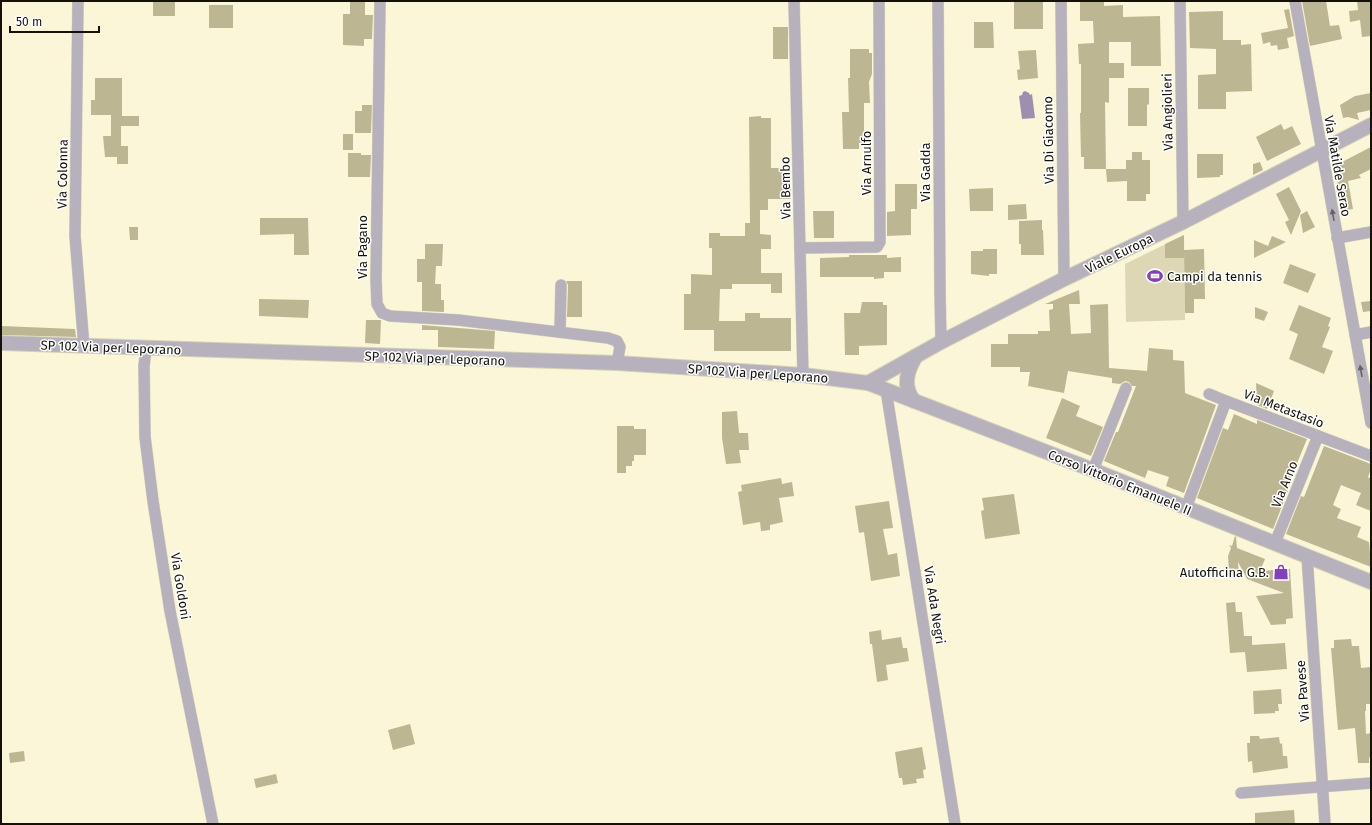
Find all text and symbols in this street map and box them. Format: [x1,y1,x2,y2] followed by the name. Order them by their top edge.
[10,8,99,34] scale bar
[16,15,42,29] text: 50 m
[1159,73,1176,151] street label: Via Angiolieri
[1040,96,1057,184] street label: Via Di Giacomo
[1321,114,1354,218] street label: Via Matilde Serao
[859,131,874,195] street label: Via Arnulfo
[54,139,71,209] street label: Via Colonna
[918,142,933,202] street label: Via Gadda
[777,156,794,220] street label: Via Bembo
[1330,209,1336,221] one-way arrow
[355,215,370,279] street label: Via Pagano
[1083,231,1155,276] street label: Viale Europa
[1146,267,1164,285] sports icon: Campi da tennis
[1167,269,1262,284] place label: Campi da tennis
[40,338,182,357] street label: SP 102 Via per Leporano
[364,349,506,368] street label: SP 102 Via per Leporano
[687,361,829,386] street label: SP 102 Via per Leporano
[1358,365,1364,377] one-way arrow
[1241,386,1326,431] street label: Via Metastasio
[1046,447,1194,518] street label: Corso Vittorio Emanuele II
[1268,459,1301,510] street label: Via Arno
[168,552,193,621] street label: Via Goldoni
[1272,563,1290,581] shop icon: Autofficina G.B.
[921,565,948,645] street label: Via Ada Negri
[1180,565,1269,580] place label: Autofficina G.B.
[1293,660,1312,722] street label: Via Pavese

